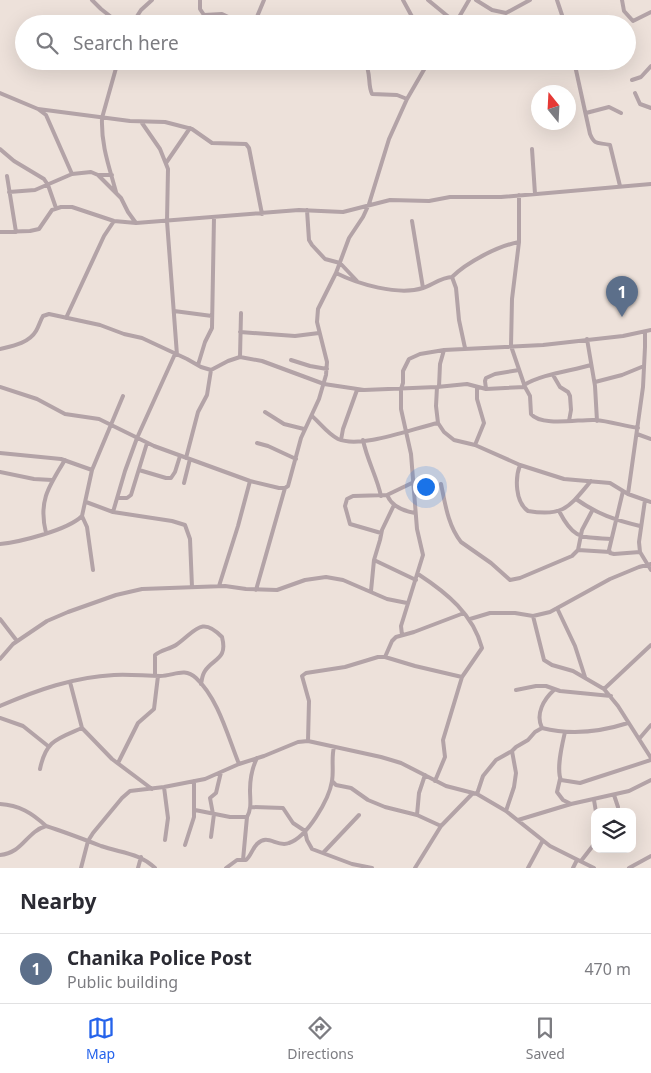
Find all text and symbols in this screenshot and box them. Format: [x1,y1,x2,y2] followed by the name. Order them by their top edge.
[15,15,636,70] search box
[33,29,61,57] icon: search
[73,30,179,56] text: Search here
[531,85,576,130] north arrow
[606,276,638,317] pin: 1
[413,474,439,500] your location
[591,808,636,853] map controls
[591,808,636,853] button: layers
[20,887,96,915] text: Nearby
[67,945,252,971] text: Chanika Police Post
[31,958,41,980] text: 1
[584,958,631,980] text: 470 m
[67,971,178,993] text: Public building
[86,1014,115,1063] tab: Map
[287,1014,354,1063] tab: Directions
[526,1014,565,1063] tab: Saved

